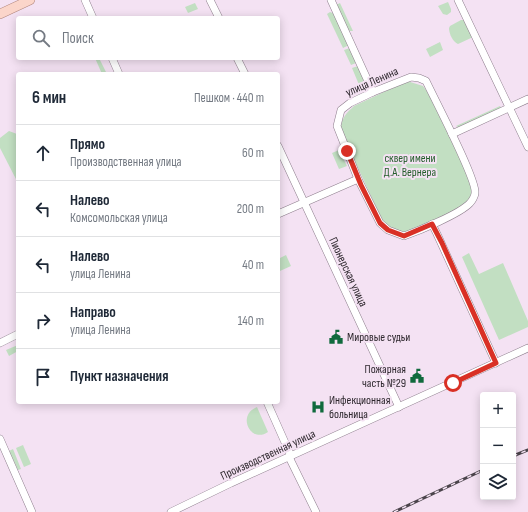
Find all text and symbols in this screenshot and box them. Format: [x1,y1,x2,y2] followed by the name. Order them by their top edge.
[16,16,280,60] search box
[30,27,52,49] icon: search
[62,29,94,48] text: Поиск
[343,64,401,100] street label: улица Ленина
[32,88,66,108] text: 6 мин
[194,90,264,106] text: Пешком · 440 m
[70,135,105,154] text: Прямо
[32,142,54,164] icon: ahead
[338,142,356,160] route end
[242,145,264,161] text: 60 m
[384,151,437,180] park label: сквер имени Д.А. Вернера
[70,154,182,170] text: Производственная улица
[70,191,110,210] text: Налево
[32,198,54,220] icon: left
[237,201,264,217] text: 200 m
[70,210,168,226] text: Комсомольская улица
[325,235,371,310] street label: Пионерская улица
[70,247,110,266] text: Налево
[32,254,54,276] icon: left
[242,257,264,273] text: 40 m
[70,266,131,282] text: улица Ленина
[70,303,116,322] text: Направо
[32,310,54,332] icon: right
[238,313,264,329] text: 140 m
[70,322,131,338] text: улица Ленина
[328,329,344,345] public building icon: Мировые судьи
[347,330,410,345] place label: Мировые судьи
[362,362,406,391] place label: Пожарная часть №29
[32,366,54,388] icon: arrive
[70,367,168,386] text: Пункт назначения
[409,368,425,384] public building icon: Пожарная часть №29
[444,374,462,392] route start
[480,392,516,500] map controls
[480,392,516,428] button: +
[329,393,391,422] place label: Инфекционная больница
[310,399,326,415] hospital icon: Инфекционная больница
[218,426,318,484] street label: Производственная улица
[480,428,516,464] button: −
[480,464,516,500] button: layers

